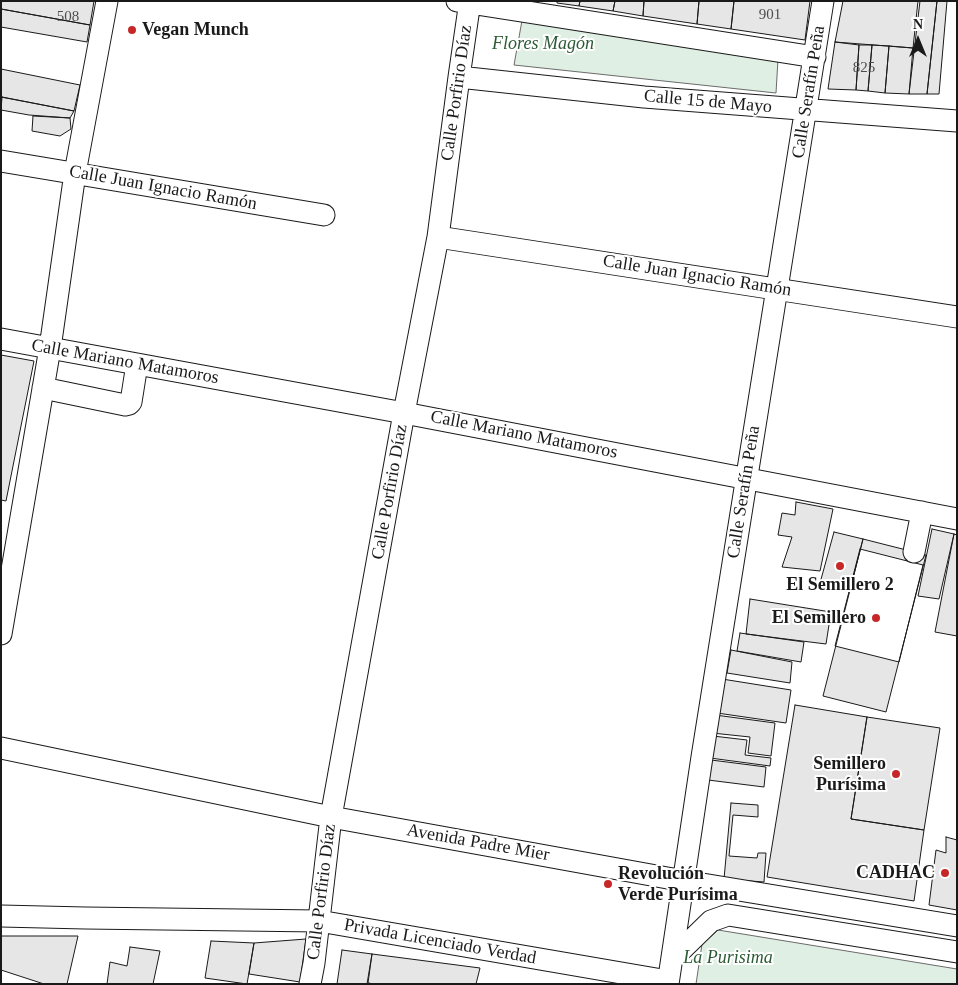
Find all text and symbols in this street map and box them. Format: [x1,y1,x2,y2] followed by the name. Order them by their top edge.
[759,6,781,24] house number: 901
[57,8,79,26] house number: 508
[893,15,943,65] north arrow
[913,17,923,32] text: N
[142,19,249,41] place label: Vegan Munch
[126,24,138,36] marker: Vegan Munch
[437,24,477,162] street label: Calle Porfirio Díaz
[788,24,830,160] street label: Calle Serafín Peña
[492,33,594,55] park label: Flores Magón
[853,59,875,77] house number: 825
[643,86,773,118] street label: Calle 15 de Mayo
[67,161,259,215] street label: Calle Juan Ignacio Ramón
[601,250,793,302] street label: Calle Juan Ignacio Ramón
[30,335,220,389] street label: Calle Mariano Matamoros
[429,406,619,464] street label: Calle Mariano Matamoros
[367,423,413,561] street label: Calle Porfirio Díaz
[723,424,765,560] street label: Calle Serafín Peña
[834,560,846,572] marker: El Semillero 2
[786,574,894,596] place label: El Semillero 2
[772,607,866,629] place label: El Semillero
[870,612,882,624] marker: El Semillero
[813,753,886,796] place label: Semillero Purísima
[890,768,902,780] marker: Semillero Purísima
[405,820,551,866] street label: Avenida Padre Mier
[303,823,341,961] street label: Calle Porfirio Díaz
[856,862,935,884] place label: CADHAC
[618,863,738,906] place label: Revolución Verde Purísima
[939,867,951,879] marker: CADHAC
[602,878,614,890] marker: Revolución Verde Purísima
[342,914,538,970] street label: Privada Licenciado Verdad
[683,947,773,969] park label: La Purisima

